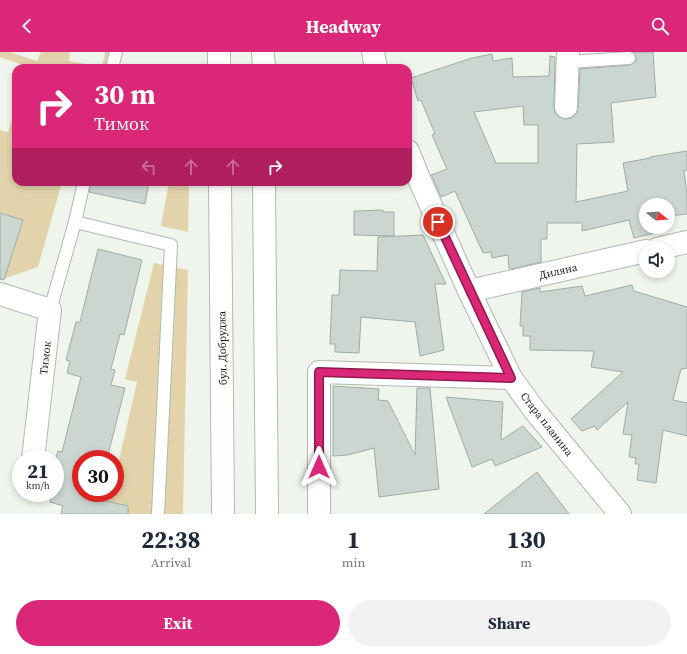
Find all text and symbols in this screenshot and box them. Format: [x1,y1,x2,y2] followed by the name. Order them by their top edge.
[306,14,381,39] text: Headway
[16,15,38,37] icon: back
[649,15,671,37] icon: search
[94,75,156,113] text: 30 m
[28,80,80,132] icon: right
[94,111,149,136] text: Тимок
[138,156,160,178] icon: left
[180,156,202,178] icon: ahead
[222,156,244,178] icon: ahead
[264,156,286,178] icon: right
[639,198,675,234] north arrow
[639,198,675,278] map controls
[421,205,455,239] pin
[427,211,449,233] icon: arrive
[639,242,675,278] button: sound
[537,260,579,283] street label: Диляна
[214,310,231,385] street label: бул. Добруджа
[36,340,55,376] street label: Тимок
[517,389,577,460] street label: Стара планина
[298,446,340,488] position arrow
[72,450,124,502] speed limit sign: 30
[27,457,49,485] text: 21
[26,479,50,492] text: km/h
[141,523,201,556] text: 22:38
[347,523,360,556] text: 1
[507,523,546,556] text: 130
[151,554,191,571] text: Arrival
[342,554,365,571] text: min
[520,554,532,571] text: m
[16,600,340,646] button: Exit
[348,600,671,646] button: Share

